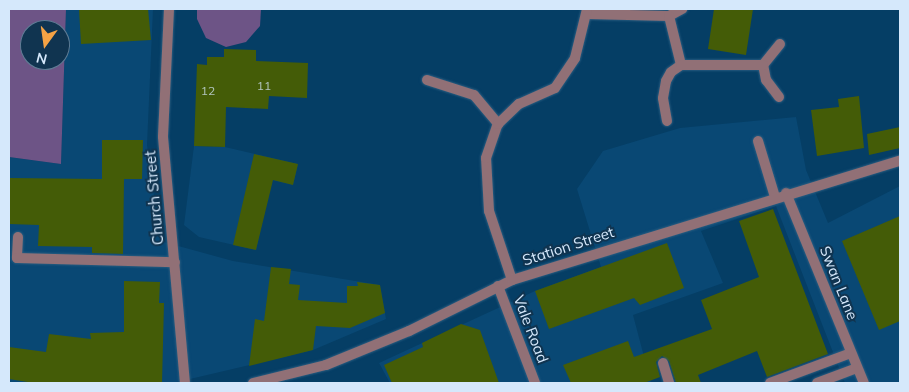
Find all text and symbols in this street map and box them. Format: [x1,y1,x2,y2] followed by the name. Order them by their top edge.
[20,20,70,70] north arrow
[34,49,49,69] text: N
[257,79,271,93] house number: 11
[201,84,215,98] house number: 12
[141,150,167,246] street label: Church Street
[520,223,616,269] street label: Station Street
[816,243,862,323] street label: Swan Lane
[510,293,552,365] street label: Vale Road

